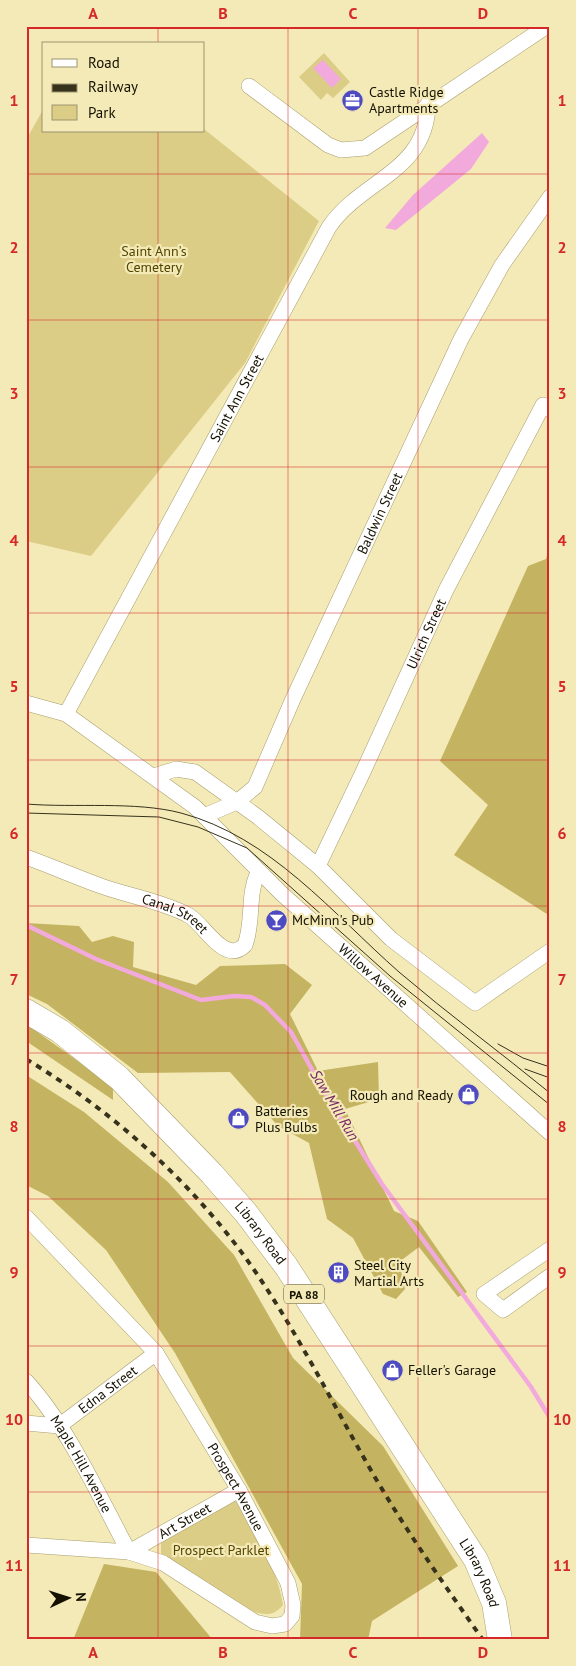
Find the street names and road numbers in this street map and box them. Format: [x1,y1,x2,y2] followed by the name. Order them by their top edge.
[206,351,268,445] street label: Saint Ann Street
[353,469,407,557] street label: Baldwin Street
[402,596,450,672] street label: Ulrich Street
[140,890,212,938] street label: Canal Street
[335,940,412,1011] street label: Willow Avenue
[231,1198,291,1268] street label: Library Road
[284,1285,324,1304] road number: PA 88
[75,1361,141,1417] street label: Edna Street
[47,1412,116,1516] street label: Maple Hill Avenue
[204,1440,268,1534] street label: Prospect Avenue
[155,1499,214,1543] street label: Art Street
[455,1535,504,1608] street label: Library Road

